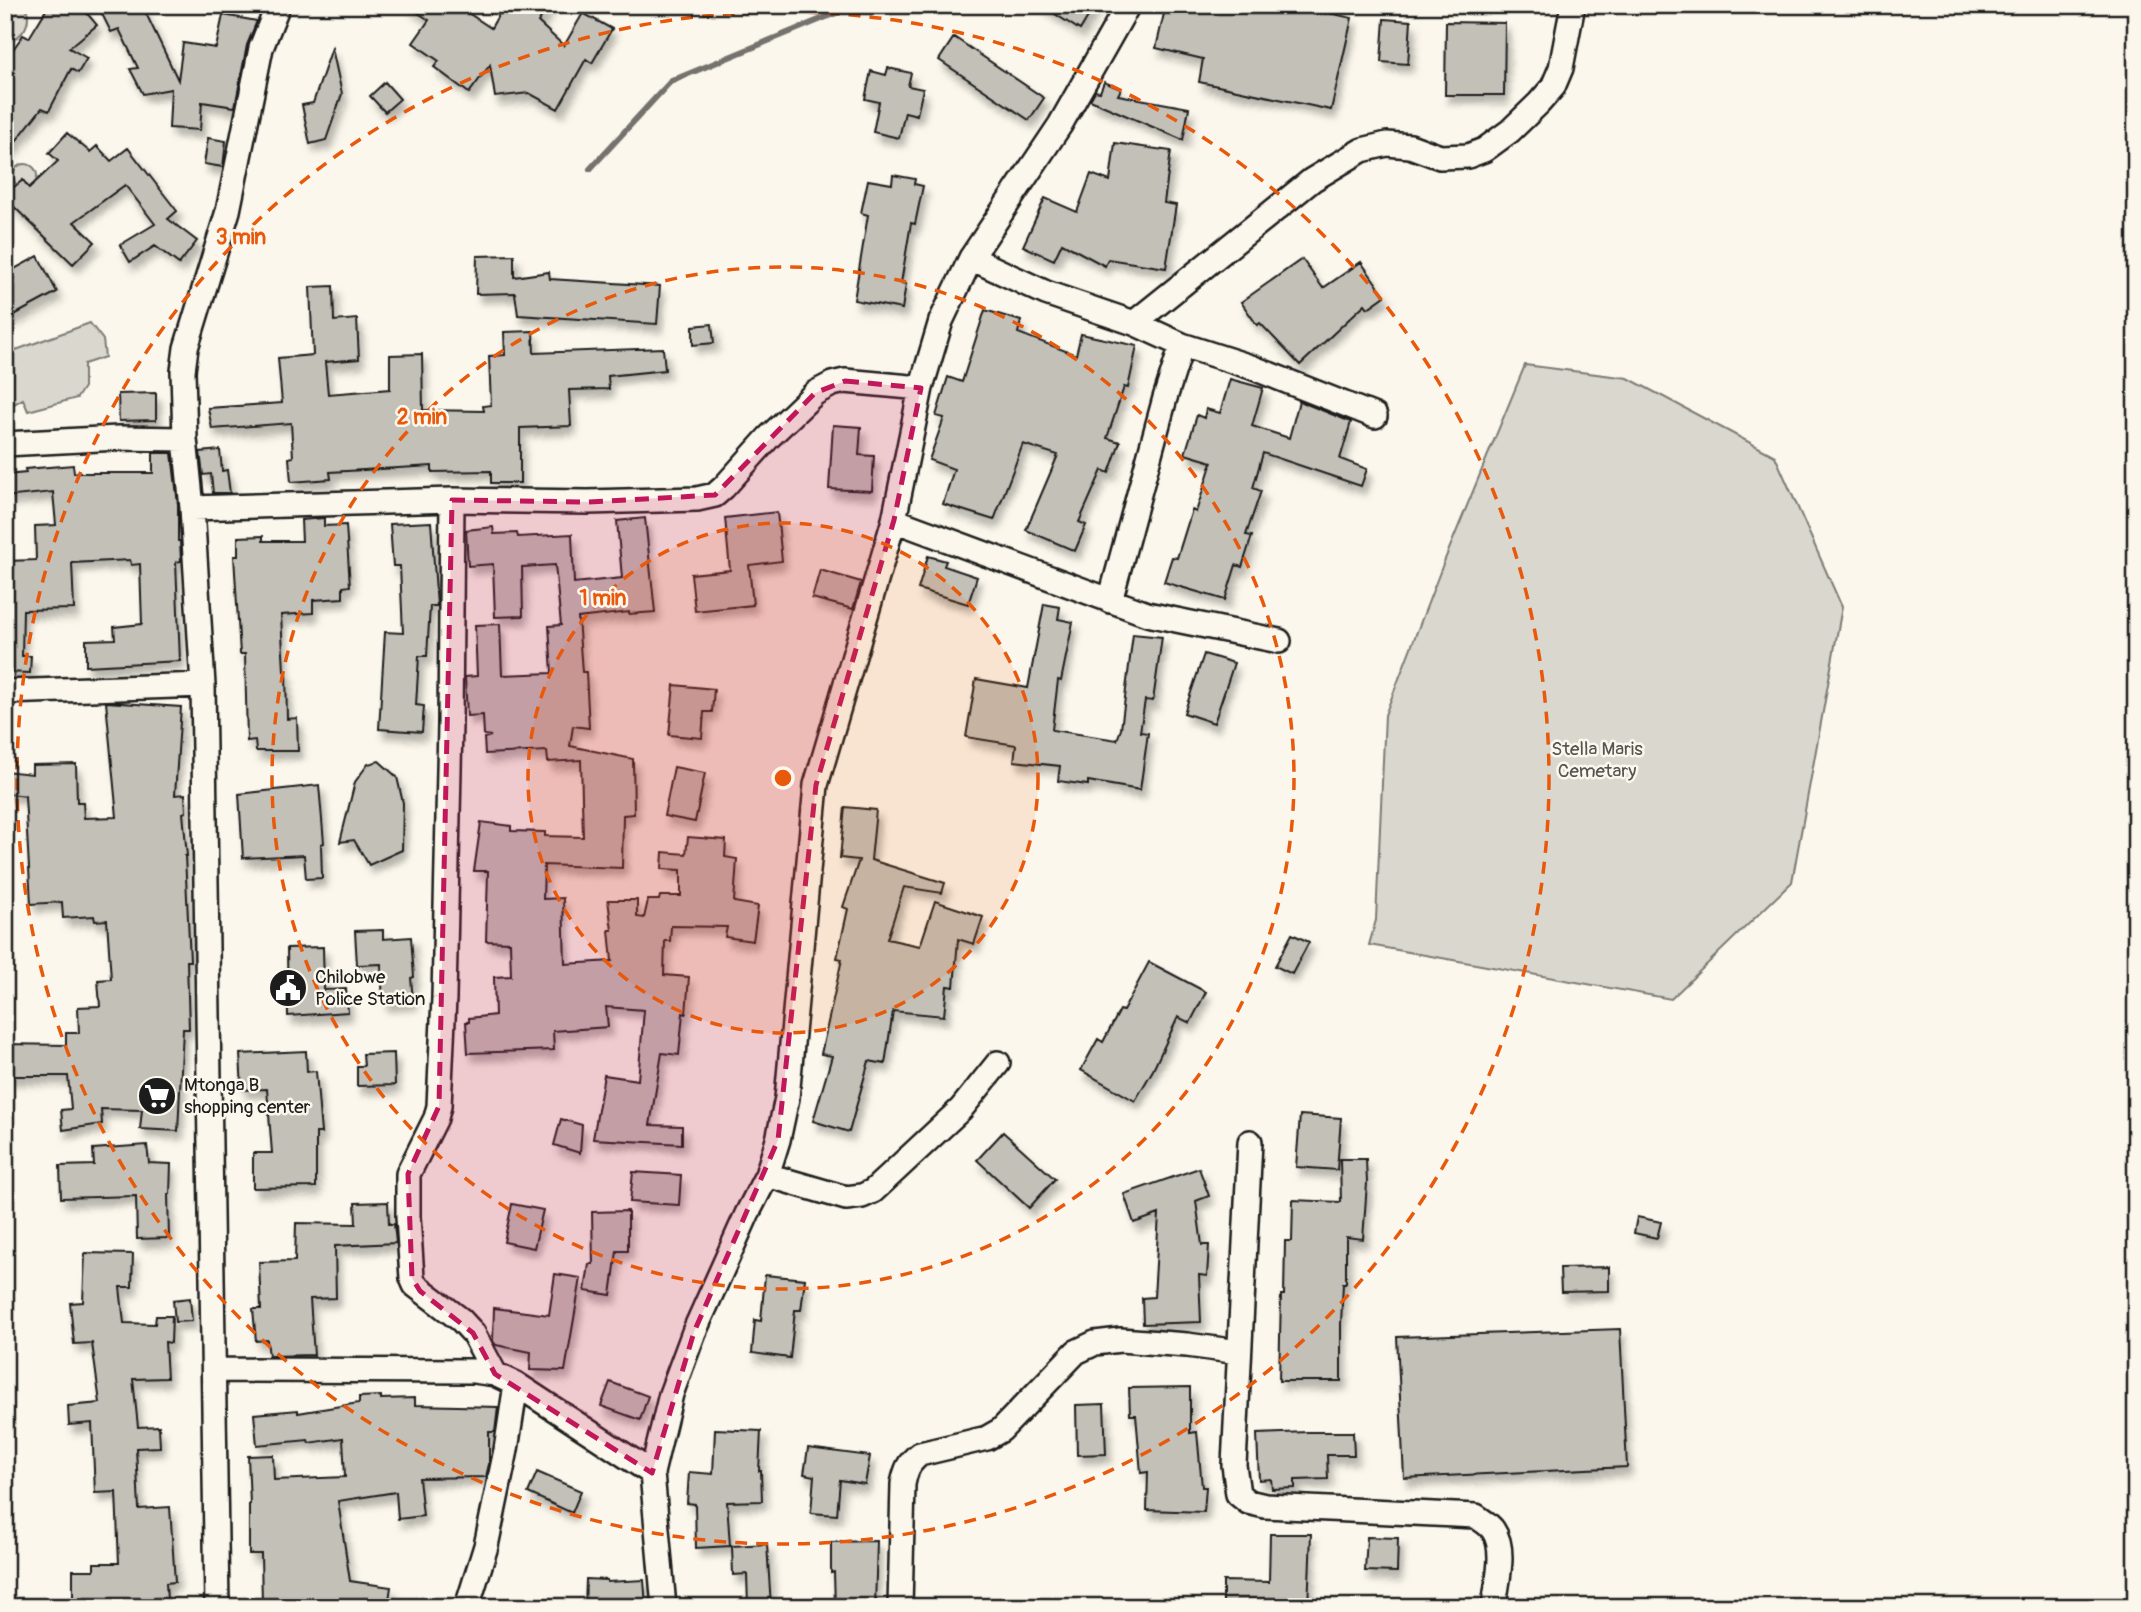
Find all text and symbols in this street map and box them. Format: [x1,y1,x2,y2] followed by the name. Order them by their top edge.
[216,224,266,251] text: 3 min
[397,404,447,431] text: 2 min
[580,585,627,612] text: 1 min
[1551,737,1643,783] park label: Stella Maris Cemetary
[771,766,795,790] centre of rings
[315,965,426,1011] place label: Chilobwe Police Station
[267,967,309,1009] public building icon: Chilobwe Police Station
[184,1073,311,1119] place label: Mtonga B shopping center
[136,1075,178,1117] supermarket icon: Mtonga B shopping center

